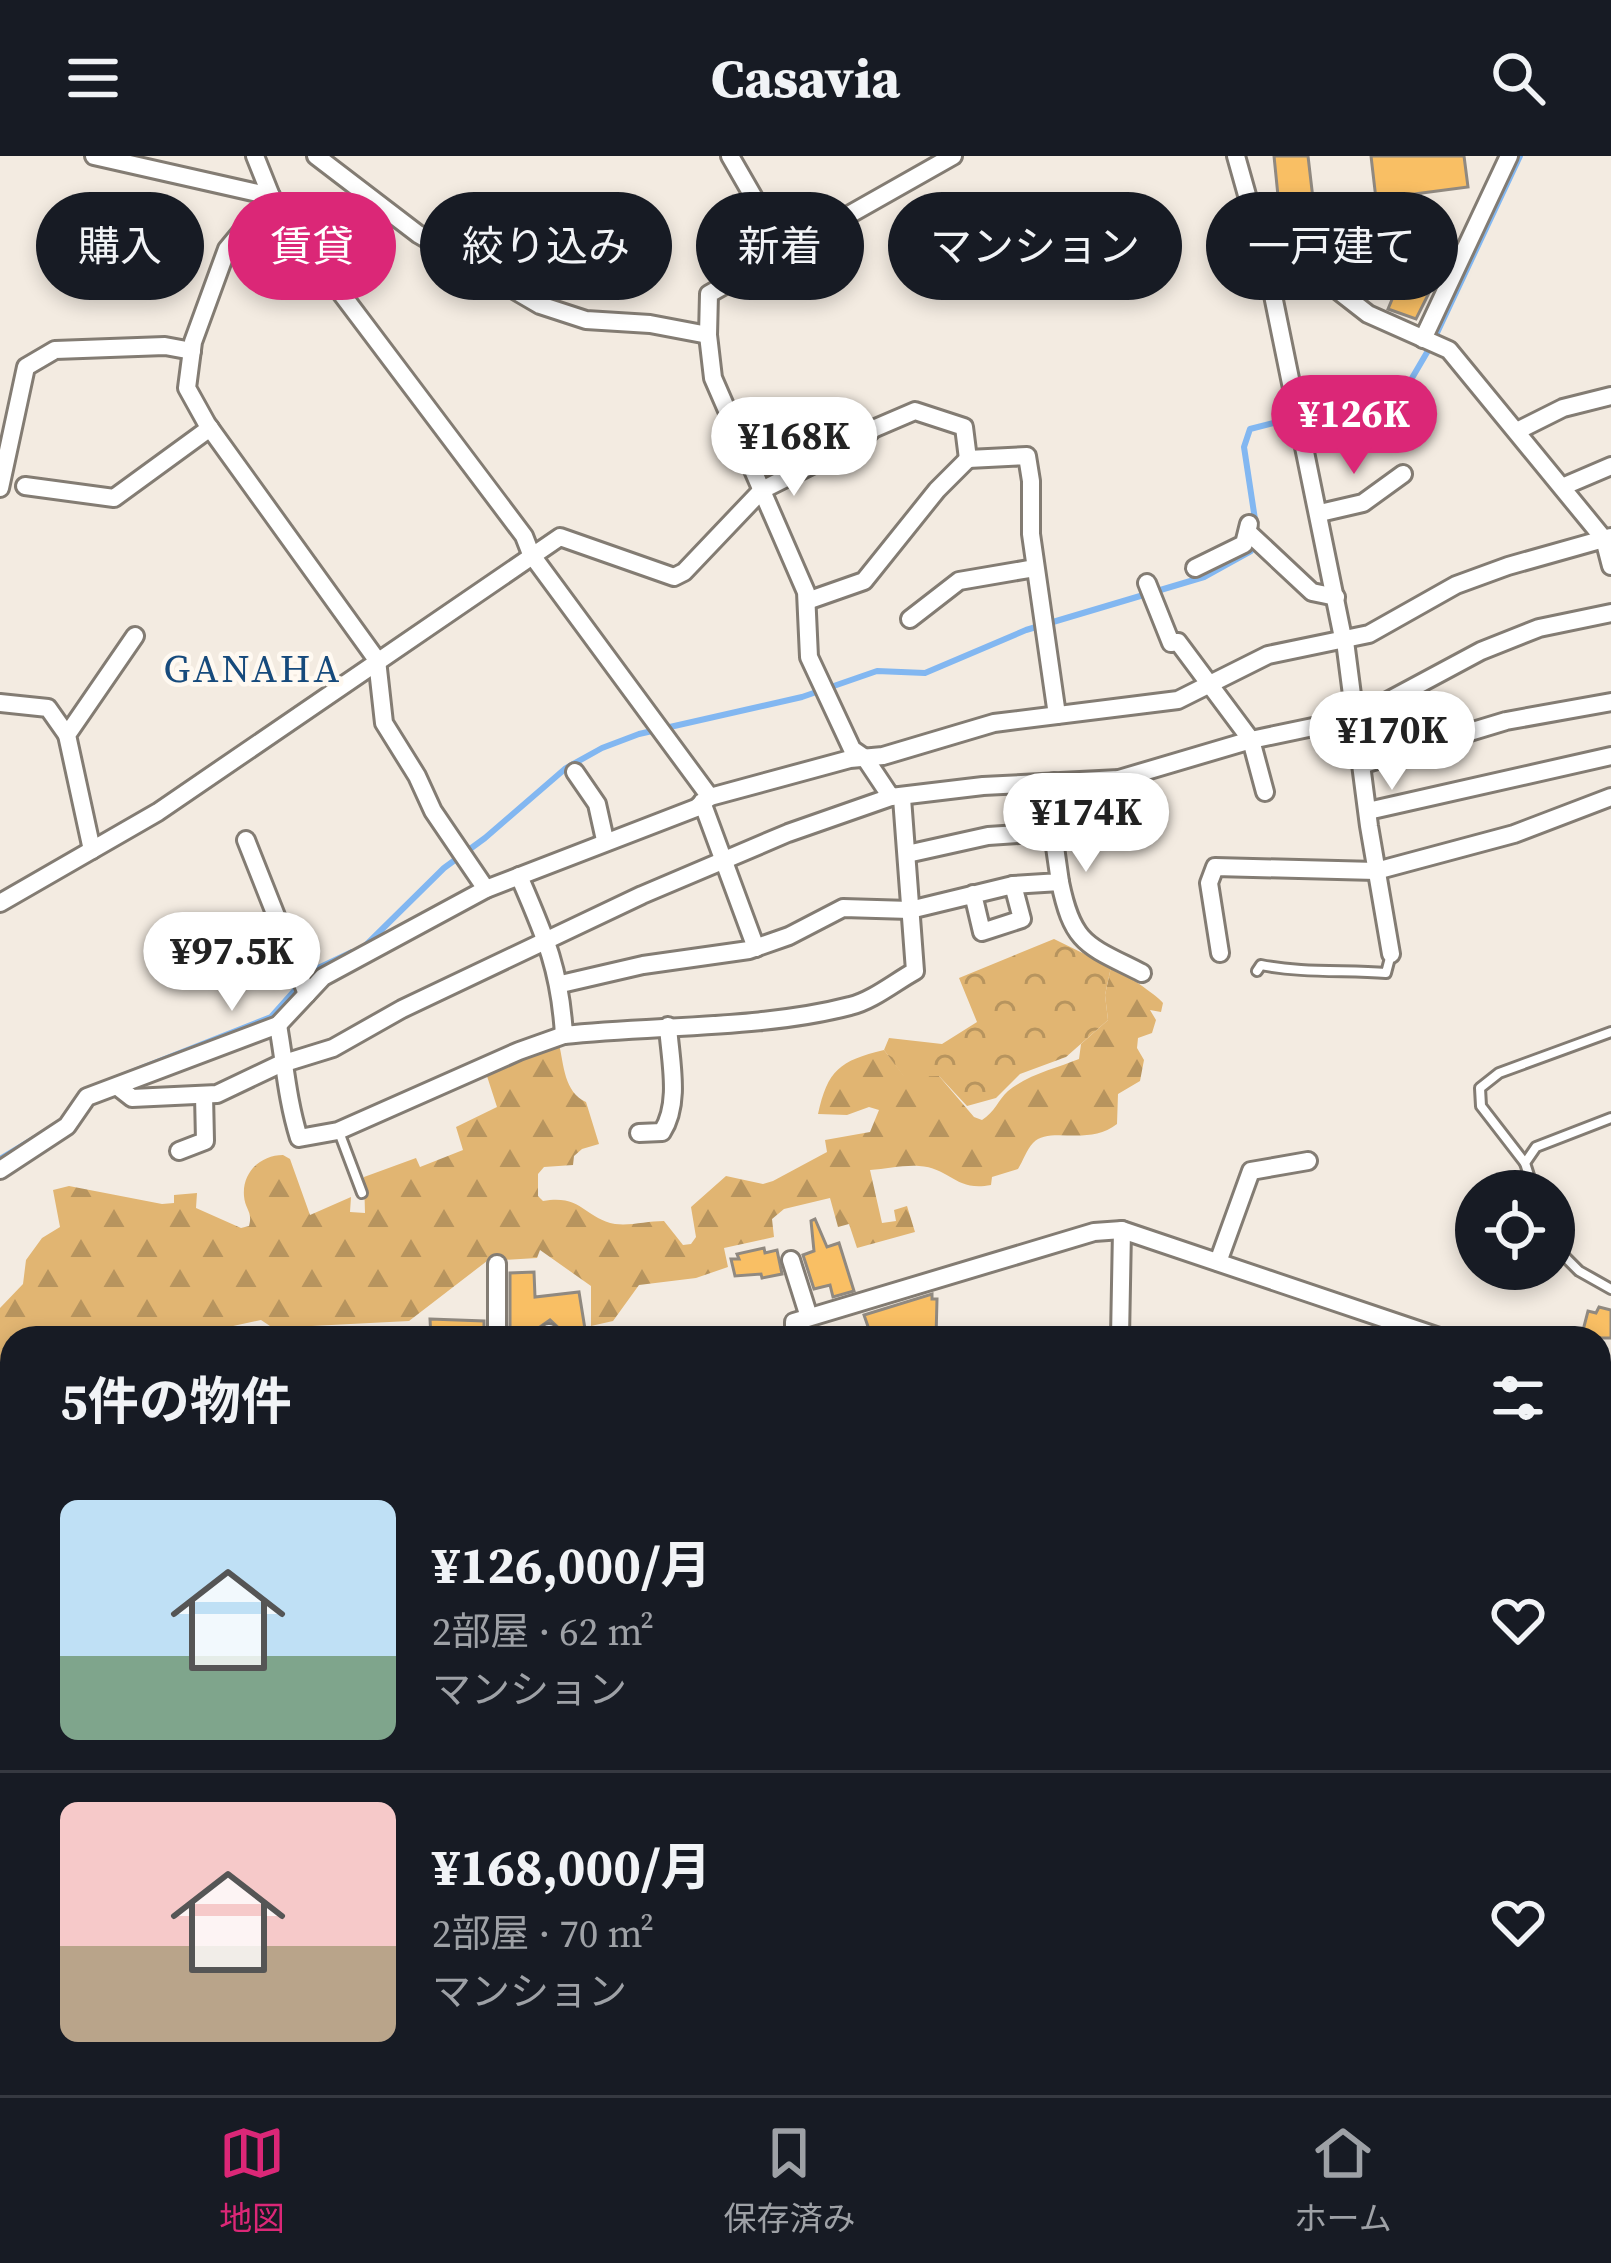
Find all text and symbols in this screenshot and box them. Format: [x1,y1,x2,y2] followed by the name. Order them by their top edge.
[711,41,900,115] text: Casavia
[60,45,126,111] icon: menu
[1485,45,1551,111] icon: search
[36,192,204,300] chip: 購入
[228,192,396,300] chip: 賃貸
[420,192,672,300] chip: 絞り込み
[696,192,864,300] chip: 新着
[888,192,1182,300] chip: マンション
[1206,192,1458,300] chip: 一戸建て
[1270,375,1438,477] pin: ¥126K
[1298,387,1410,440] text: ¥126K
[710,397,878,499] pin: ¥168K
[738,409,850,462] text: ¥168K
[164,642,342,695] district label: GANAHA
[1308,691,1476,793] pin: ¥170K
[1336,703,1448,756] text: ¥170K
[1002,773,1170,875] pin: ¥174K
[1030,785,1142,838] text: ¥174K
[134,912,330,1014] pin: ¥97.5K
[170,924,294,977] text: ¥97.5K
[1455,1170,1575,1290] map controls
[1455,1170,1575,1290] button: locate
[1485,1365,1551,1431] icon: filters
[60,1366,292,1436] text: 5件の物件
[432,1530,712,1600] text: ¥126,000/月
[156,1548,300,1692] icon: home
[1485,1587,1551,1653] icon: heart
[432,1605,654,1658] text: 2部屋 · 62 m²
[432,1663,627,1716] text: マンション
[432,1832,712,1902] text: ¥168,000/月
[156,1850,300,1994] icon: home
[1485,1889,1551,1955] icon: heart
[432,1907,654,1960] text: 2部屋 · 70 m²
[432,1965,627,2018] text: マンション
[219,2120,285,2241] tab: 地図
[723,2120,855,2241] tab: 保存済み
[1294,2120,1392,2241] tab: ホーム

